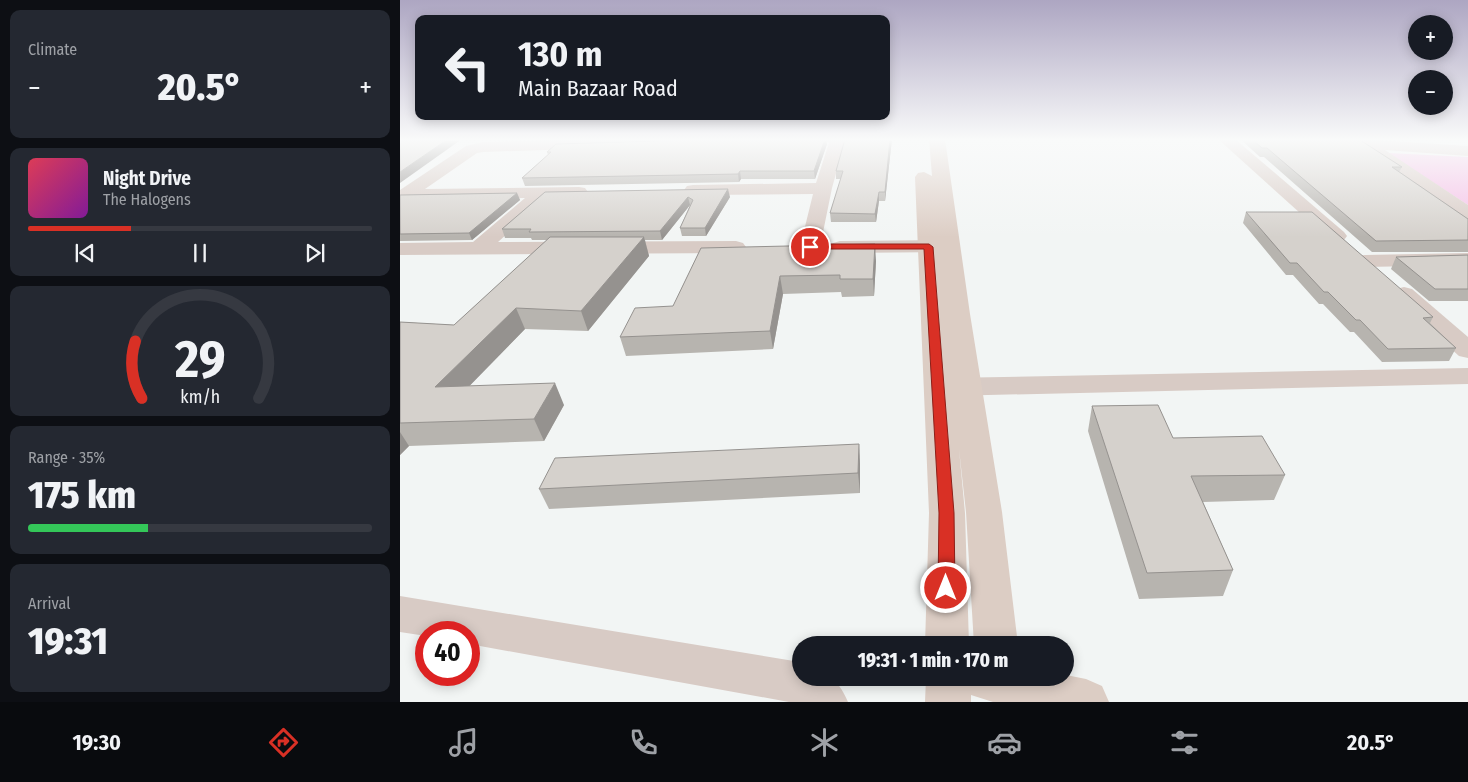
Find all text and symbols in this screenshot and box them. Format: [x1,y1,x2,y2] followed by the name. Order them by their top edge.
[1408,15,1453,115] map controls
[1408,15,1453,60] button: +
[518,33,602,75] text: 130 m
[435,35,500,100] icon: left
[28,40,77,59] text: Climate
[158,64,242,110] text: 20.5°
[1408,70,1453,115] button: −
[28,71,41,104] text: −
[359,71,372,104] text: +
[518,75,678,102] text: Main Bazaar Road
[103,167,191,190] text: Night Drive
[103,190,191,209] text: The Halogens
[789,226,831,268] pin
[796,233,824,261] icon: arrive
[71,239,99,267] icon: previous
[186,239,214,267] icon: pause
[301,239,329,267] icon: next
[174,328,225,391] text: 29
[180,386,220,408] text: km/h
[28,448,105,467] text: Range · 35%
[28,472,136,518] text: 175 km
[919,561,971,613] position arrow
[28,594,70,613] text: Arrival
[28,618,108,664] text: 19:31
[415,621,480,686] speed limit sign: 40
[858,649,1008,672] text: 19:31 · 1 min · 170 m
[266,725,301,760] icon: directions
[446,725,481,760] icon: music
[626,725,661,760] icon: phone
[807,725,842,760] icon: climate
[987,725,1022,760] icon: car
[1167,725,1202,760] icon: filters
[73,729,121,756] text: 19:30
[1347,729,1395,756] text: 20.5°

